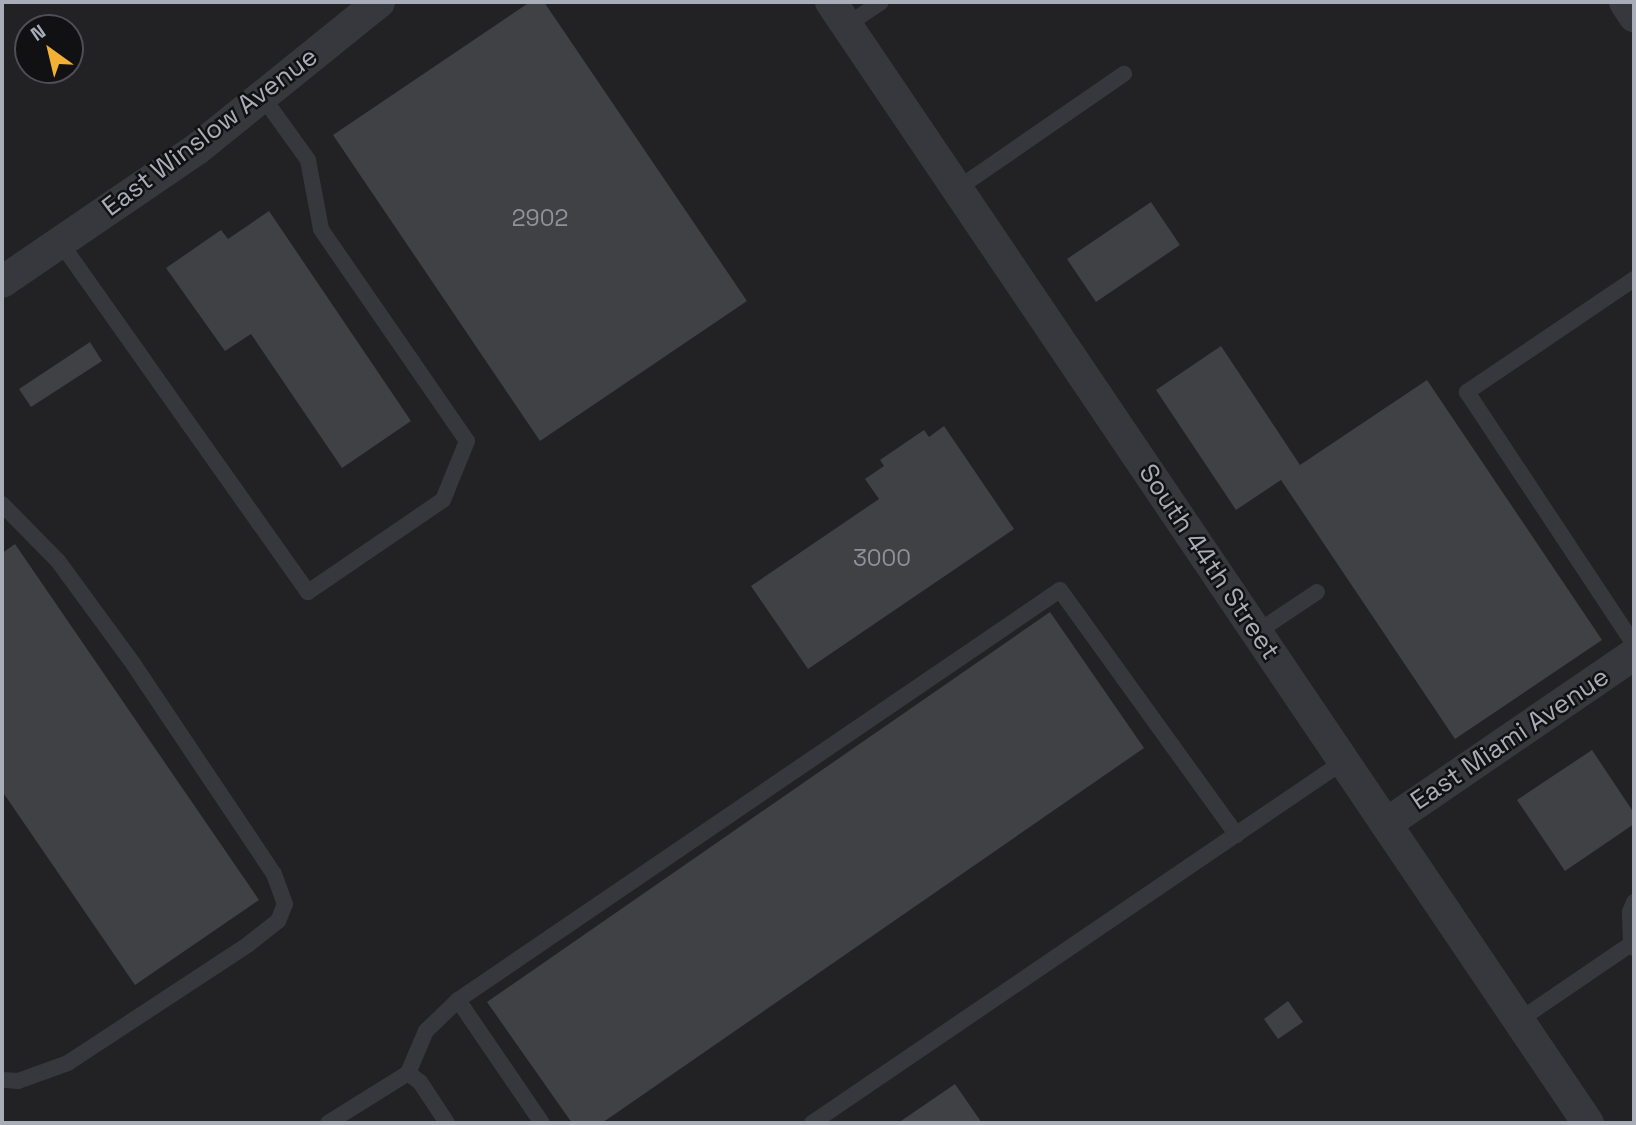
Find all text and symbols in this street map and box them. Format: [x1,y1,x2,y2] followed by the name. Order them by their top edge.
[14,14,84,84] north arrow
[26,19,50,47] text: N
[96,41,324,223] street label: East Winslow Avenue
[512,204,568,232] house number: 2902
[1132,458,1286,666] street label: South 44th Street
[853,544,911,572] house number: 3000
[1405,661,1615,817] street label: East Miami Avenue

